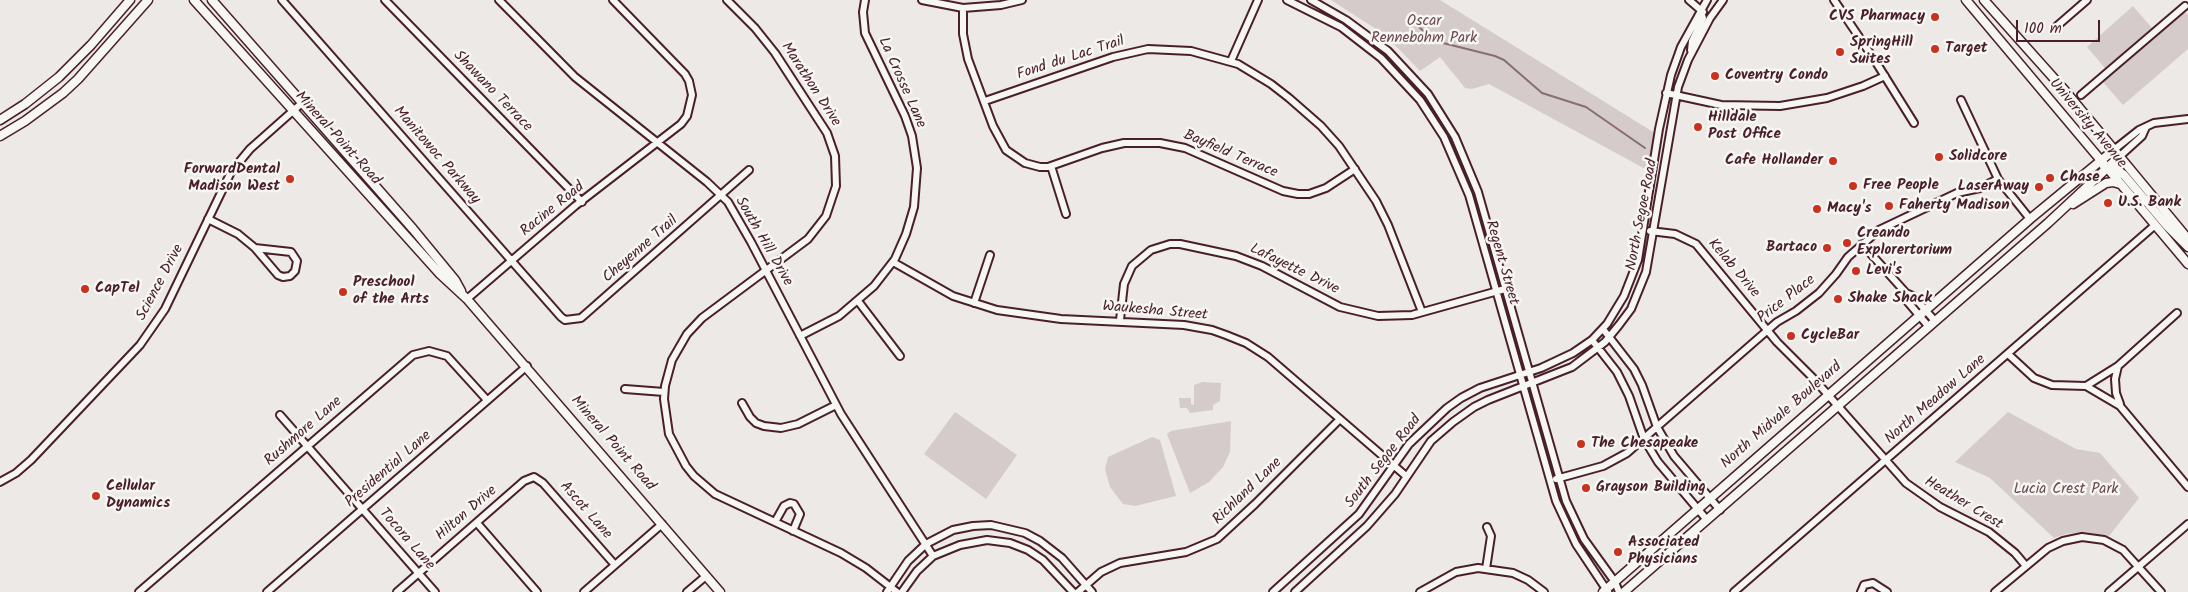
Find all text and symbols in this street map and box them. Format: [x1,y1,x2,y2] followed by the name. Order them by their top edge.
[1829,8,1925,26] place label: CVS Pharmacy
[2018,10,2102,42] scale bar
[1929,11,1941,23] marker: CVS Pharmacy
[1371,13,1477,48] park label: Oscar Rennebohm Park
[2024,17,2062,41] text: 100 m
[1015,33,1127,85] street label: Fond du Lac Trail
[1850,34,1913,69] place label: SpringHill Suites
[873,35,929,131] street label: La Crosse Lane
[776,40,844,130] street label: Marathon Drive
[1945,40,1988,58] place label: Target
[1929,43,1941,55] marker: Target
[1834,46,1846,58] marker: SpringHill Suites
[449,48,535,136] street label: Shawano Terrace
[1725,67,1828,85] place label: Coventry Condo
[1709,70,1721,82] marker: Coventry Condo
[2044,75,2130,173] street label: University Avenue
[290,88,384,190] street label: Mineral Point Road
[389,103,483,209] street label: Manitowoc Parkway
[1708,109,1781,144] place label: Hilldale Post Office
[1692,121,1704,133] marker: Hilldale Post Office
[1180,127,1280,183] street label: Bayfield Terrace
[1949,148,2007,166] place label: Solidcore
[1933,151,1945,163] marker: Solidcore
[1725,152,1823,170] place label: Cafe Hollander
[1827,155,1839,167] marker: Cafe Hollander
[1623,158,1663,272] street label: North Segoe Road
[184,161,280,196] place label: ForwardDental Madison West
[2060,169,2100,187] place label: Chase
[2044,172,2056,184] marker: Chase
[284,173,296,185] marker: ForwardDental Madison West
[1863,177,1939,195] place label: Free People
[1958,178,2029,196] place label: LaserAway
[517,179,589,241] street label: Racine Road
[1847,180,1859,192] marker: Free People
[2033,181,2045,193] marker: LaserAway
[730,194,796,290] street label: South Hill Drive
[2118,194,2181,212] place label: U.S. Bank
[1899,197,2009,215] place label: Faherty Madison
[2102,197,2114,209] marker: U.S. Bank
[1827,200,1871,218] place label: Macy's
[1883,200,1895,212] marker: Faherty Madison
[1811,203,1823,215] marker: Macy's
[600,213,682,287] street label: Cheyenne Trail
[1480,219,1522,307] street label: Regent Street
[1857,225,1952,260] place label: Creando Explorertorium
[1703,236,1763,302] street label: Kelab Drive
[1841,237,1853,249] marker: Creando Explorertorium
[1766,239,1817,257] place label: Bartaco
[1246,241,1342,299] street label: Lafayette Drive
[133,242,189,324] street label: Science Drive
[1821,242,1833,254] marker: Bartaco
[1866,262,1902,280] place label: Levi's
[1850,265,1862,277] marker: Levi's
[1755,272,1819,328] street label: Price Place
[353,274,429,309] place label: Preschool of the Arts
[95,280,139,298] place label: CapTel
[79,283,91,295] marker: CapTel
[337,286,349,298] marker: Preschool of the Arts
[1848,290,1932,308] place label: Shake Shack
[1832,293,1844,305] marker: Shake Shack
[1102,298,1208,326] street label: Waukesha Street
[1801,327,1859,345] place label: CycleBar
[1785,330,1797,342] marker: CycleBar
[1882,351,1990,449] street label: North Meadow Lane
[1718,359,1846,473] street label: North Midvale Boulevard
[262,393,346,471] street label: Rushmore Lane
[566,393,658,495] street label: Mineral Point Road
[1342,412,1426,512] street label: South Segoe Road
[342,428,436,512] street label: Presidential Lane
[1591,435,1698,453] place label: The Chesapeake
[1575,438,1587,450] marker: The Chesapeake
[1210,455,1286,529] street label: Richland Lane
[1921,474,2005,534] street label: Heather Crest
[106,478,170,513] place label: Cellular Dynamics
[555,478,615,544] street label: Ascot Lane
[1596,479,1706,497] place label: Grayson Building
[2014,481,2118,499] park label: Lucia Crest Park
[1580,482,1592,494] marker: Grayson Building
[433,483,501,545] street label: Hilton Drive
[90,490,102,502] marker: Cellular Dynamics
[374,505,438,575] street label: Tocora Lane
[1628,534,1699,569] place label: Associated Physicians
[1612,546,1624,558] marker: Associated Physicians

